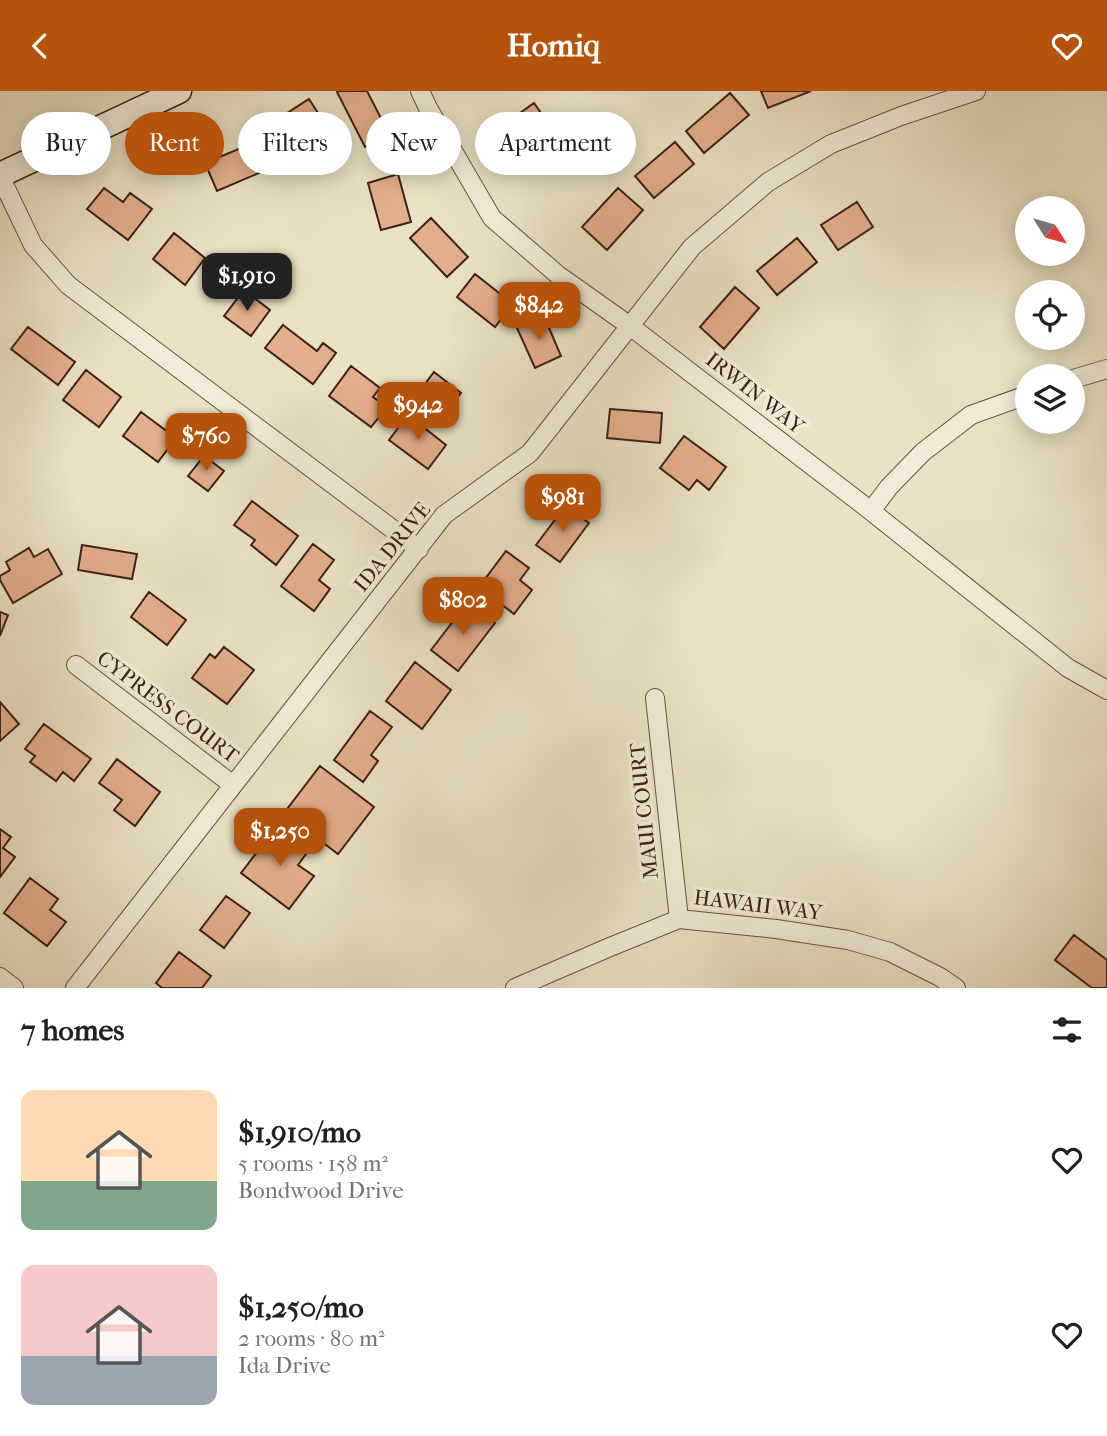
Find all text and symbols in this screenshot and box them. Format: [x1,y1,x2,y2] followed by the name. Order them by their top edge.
[21,27,59,65] icon: back
[507,27,600,64] text: Homiq
[1048,27,1086,65] icon: heart
[21,112,111,175] chip: Buy
[125,112,224,175] chip: Rent
[238,112,352,175] chip: Filters
[366,112,461,175] chip: New
[475,112,636,175] chip: Apartment
[1015,196,1085,266] north arrow
[1015,196,1085,434] map controls
[190,253,304,313] pin: $1,910
[218,262,276,289] text: $1,910
[1015,280,1085,350] button: locate
[498,282,580,342] pin: $842
[514,291,564,318] text: $842
[701,347,809,439] street label: IRWIN WAY
[1015,364,1085,434] button: layers
[377,383,459,442] pin: $942
[393,391,443,418] text: $942
[165,413,247,473] pin: $760
[182,422,230,449] text: $760
[522,475,604,534] pin: $981
[541,483,585,510] text: $981
[349,498,435,596] street label: IDA DRIVE
[422,577,504,637] pin: $802
[439,586,487,613] text: $802
[92,646,244,769] street label: CYPRESS COURT
[625,741,663,880] street label: MAUI COURT
[223,809,337,868] pin: $1,250
[250,817,310,844] text: $1,250
[692,885,824,925] street label: HAWAII WAY
[1048,1011,1086,1049] icon: filters
[21,1013,124,1048] text: 7 homes
[238,1115,361,1150] text: $1,910/mo
[77,1118,161,1202] icon: home
[1048,1141,1086,1179] icon: heart
[238,1150,388,1177] text: 5 rooms · 158 m²
[238,1177,404,1204] text: Bondwood Drive
[238,1290,364,1325] text: $1,250/mo
[77,1293,161,1377] icon: home
[1048,1316,1086,1354] icon: heart
[238,1325,385,1352] text: 2 rooms · 80 m²
[238,1352,331,1379] text: Ida Drive

